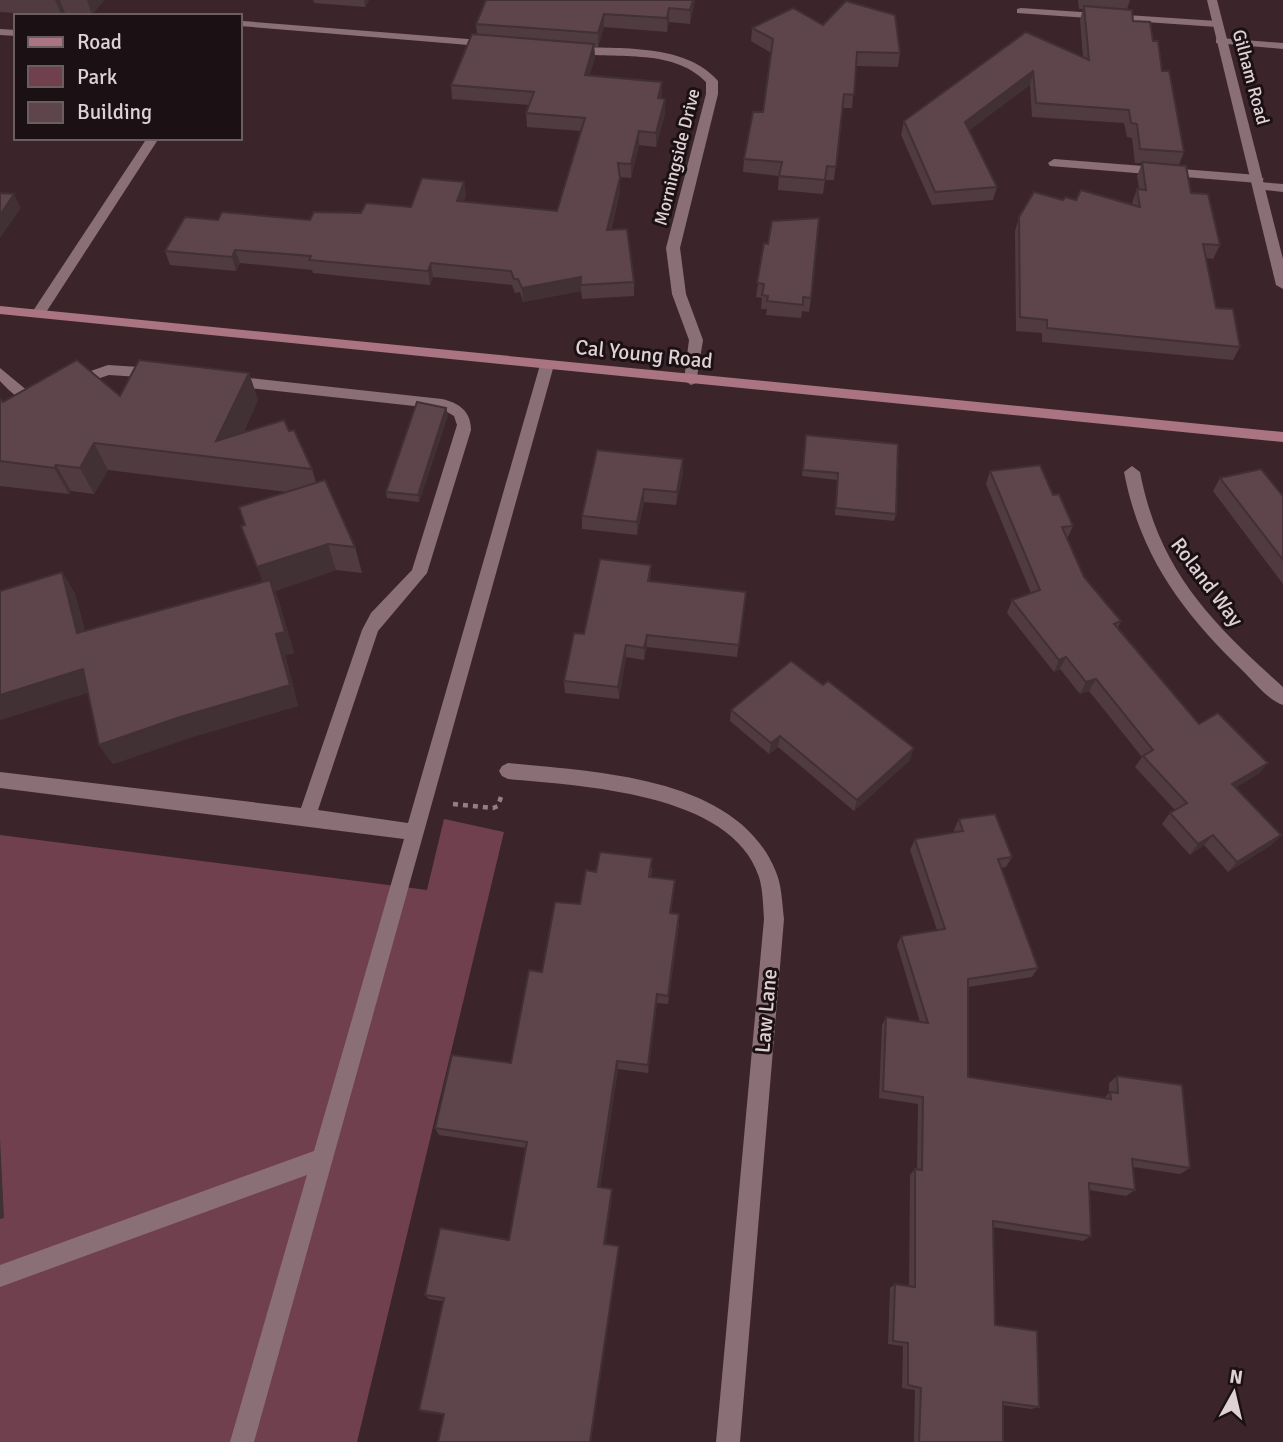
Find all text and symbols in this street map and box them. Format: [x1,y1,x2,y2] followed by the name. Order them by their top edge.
[14,14,242,140] legend
[1228,27,1274,127] street label: Gilham Road
[77,29,122,55] text: Road
[77,64,118,90] text: Park
[649,86,705,228] street label: Morningside Drive
[77,99,152,125] text: Building
[574,334,714,374] street label: Cal Young Road
[1165,532,1249,632] street label: Roland Way
[749,968,783,1054] street label: Law Lane
[1199,1358,1269,1428] north arrow
[1228,1364,1244,1390] text: N

